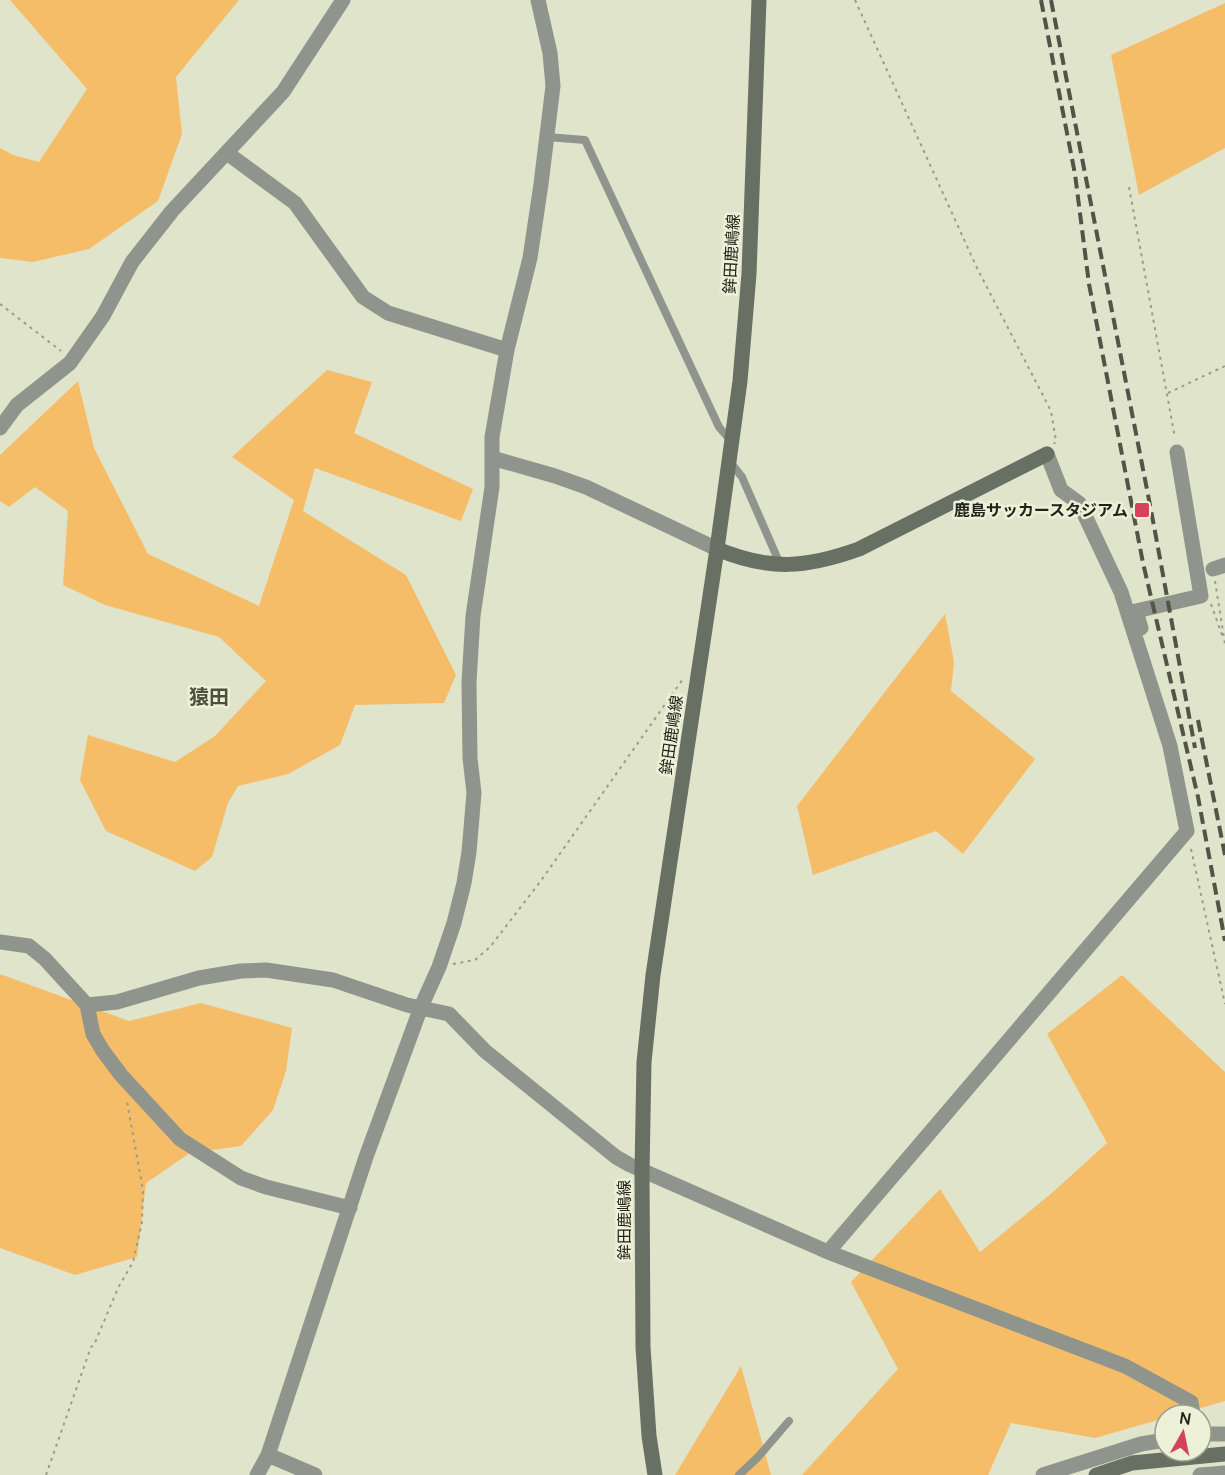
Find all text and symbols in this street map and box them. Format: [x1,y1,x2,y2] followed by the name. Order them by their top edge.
[718,213,744,295] street label: 鉾田鹿嶋線
[954,499,1128,521] place label: 鹿島サッカースタジアム
[1133,501,1151,519] marker: 鹿島サッカースタジアム
[189,683,229,710] district label: 猿田
[655,694,687,776] street label: 鉾田鹿嶋線
[613,1180,635,1260] street label: 鉾田鹿嶋線
[1153,1403,1213,1463] north arrow
[1178,1406,1193,1430] text: N

